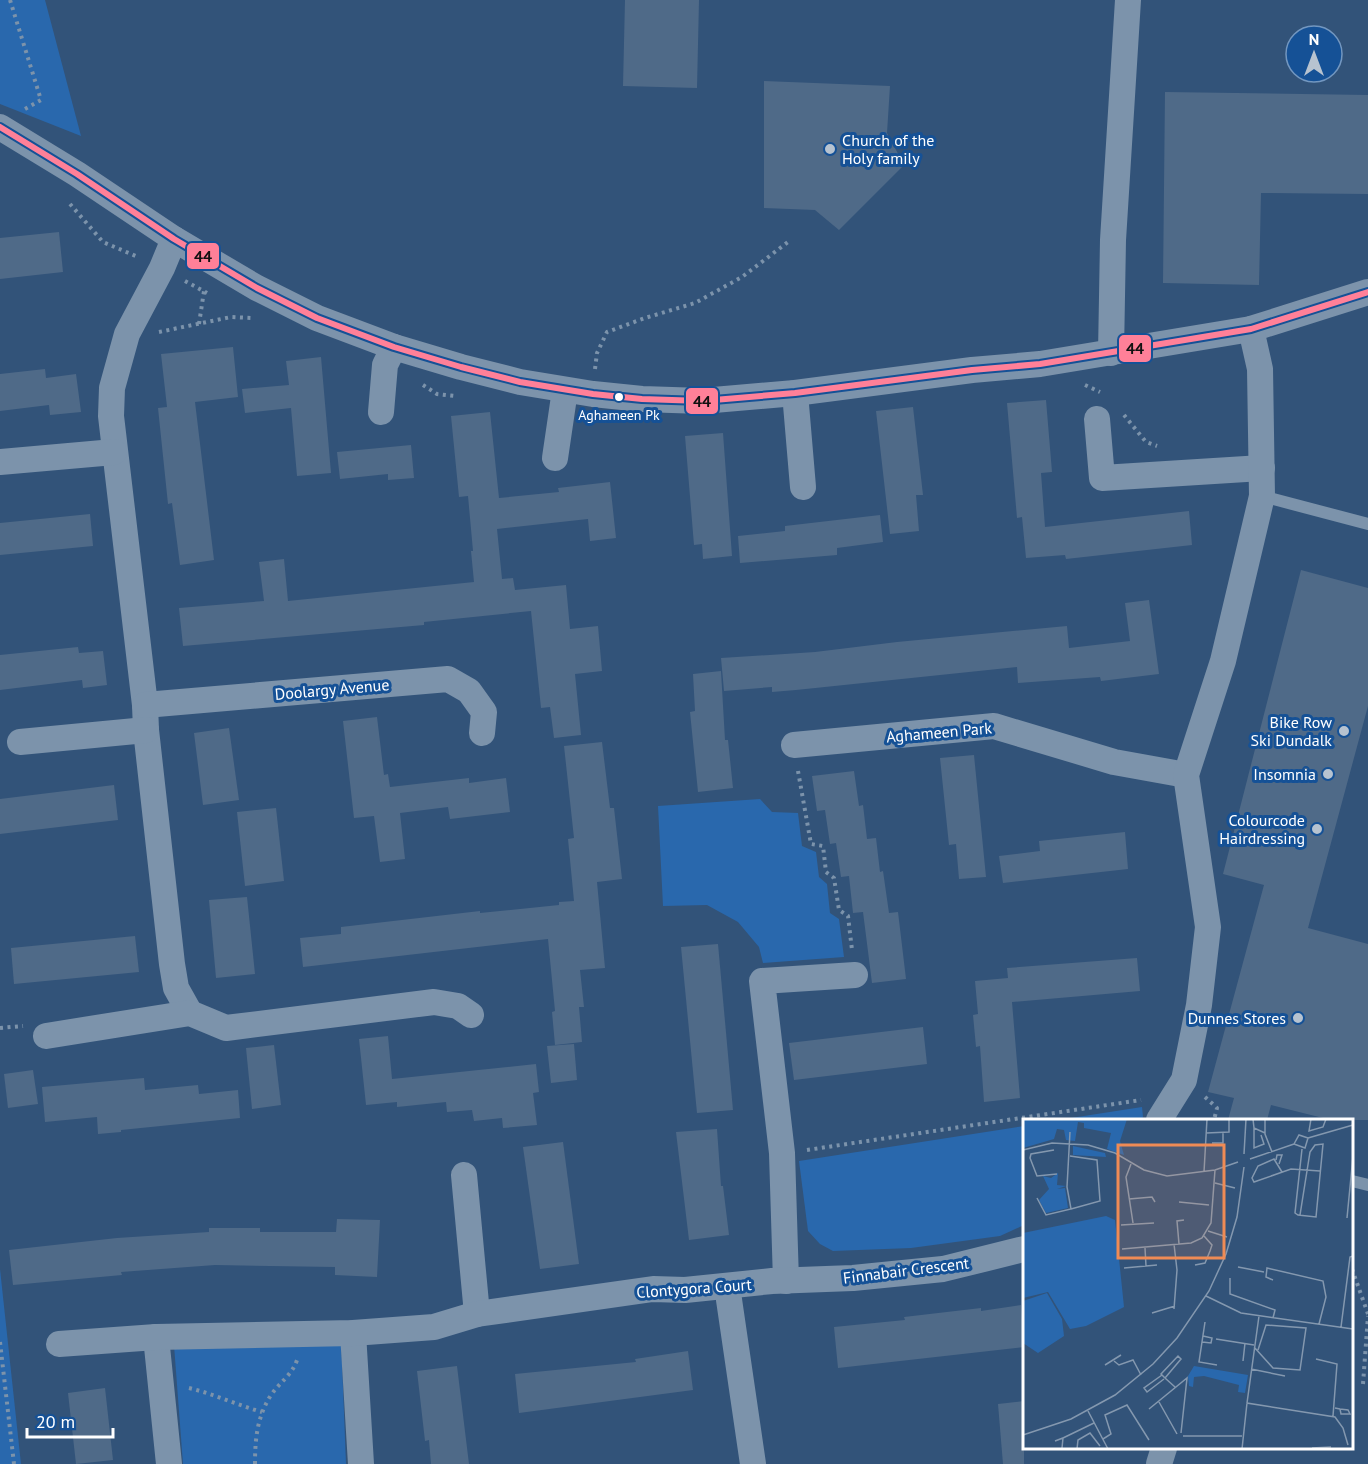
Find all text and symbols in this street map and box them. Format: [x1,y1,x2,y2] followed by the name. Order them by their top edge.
[1284,24,1344,84] north arrow
[1309,29,1319,49] text: N
[842,130,934,168] place label: Church of the Holy family
[823,142,837,156] marker: Church of the Holy family
[186,242,220,270] line badge: 44
[194,246,212,266] text: 44
[1118,334,1152,363] line badge: 44
[1126,338,1144,358] text: 44
[685,387,719,415] line badge: 44
[613,391,625,403] marker: Aghameen Pk
[693,391,711,411] text: 44
[578,406,660,424] place label: Aghameen Pk
[274,674,390,704] street label: Doolargy Avenue
[1251,712,1332,750] place label: Bike Row Ski Dundalk
[885,717,993,747] street label: Aghameen Park
[1337,724,1351,738] marker: Bike Row Ski Dundalk
[1253,764,1316,784] place label: Insomnia
[1321,767,1335,781] marker: Insomnia
[1219,810,1305,848] place label: Colourcode Hairdressing
[1310,822,1324,836] marker: Colourcode Hairdressing
[1188,1008,1286,1028] place label: Dunnes Stores
[1291,1011,1305,1025] marker: Dunnes Stores
[1023,1119,1353,1449] inset map
[842,1252,971,1288] street label: Finnabair Crescent
[636,1274,753,1302] street label: Clontygora Court
[27,1401,112,1439] scale bar
[36,1410,75,1433] text: 20 m

